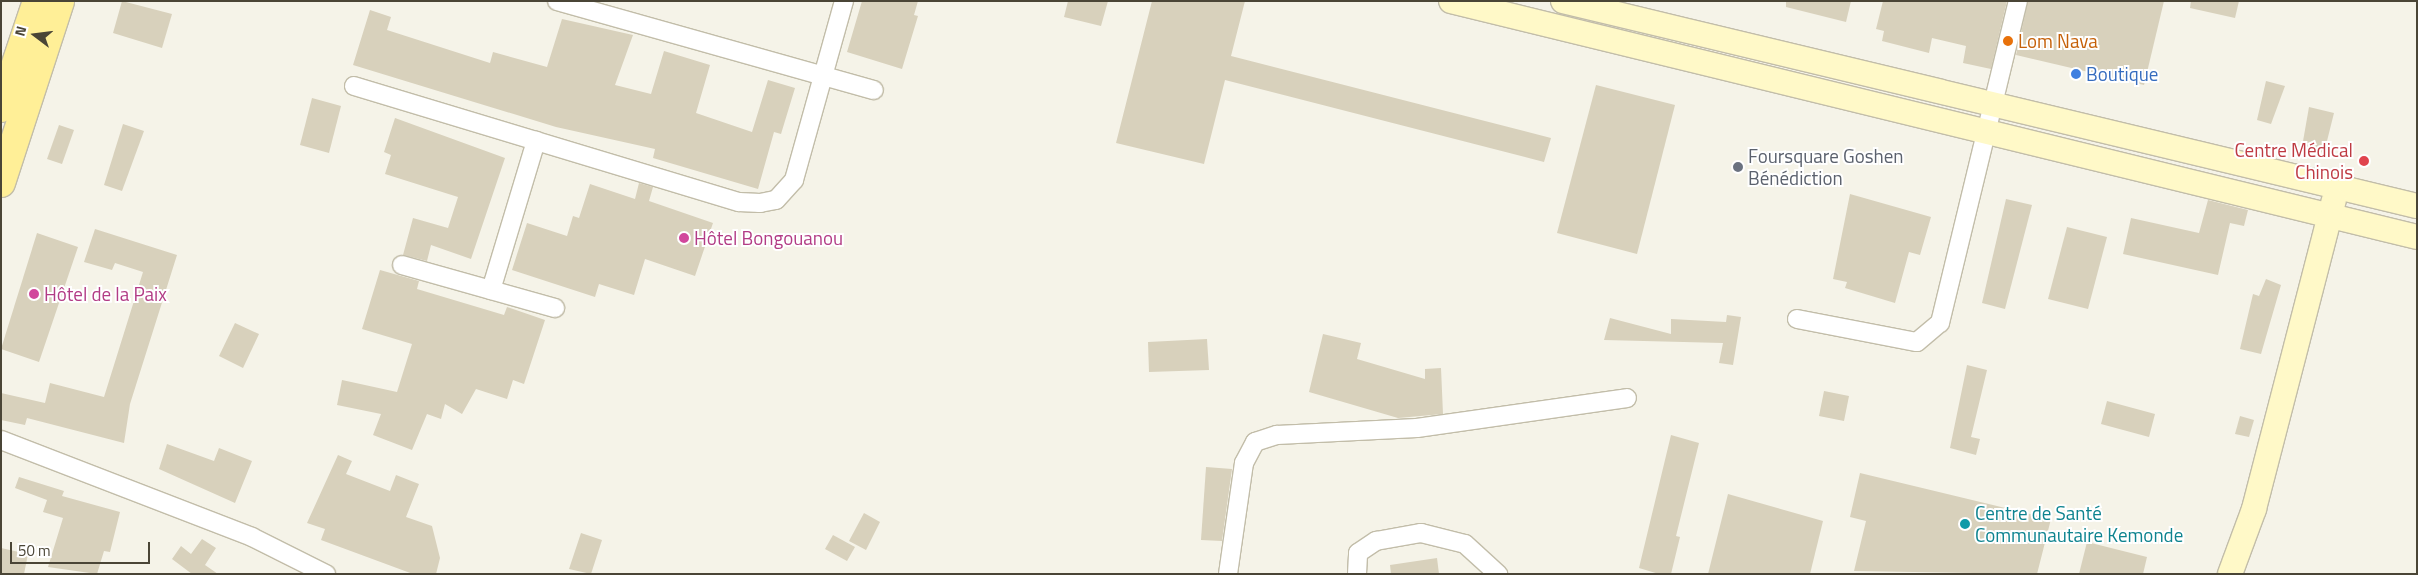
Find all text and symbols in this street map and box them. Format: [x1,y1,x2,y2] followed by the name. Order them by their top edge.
[10,10,60,60] north arrow
[9,24,31,38] text: N
[2018,30,2098,52] place label: Lom Nava
[2002,35,2014,47] marker: Lom Nava
[2086,63,2158,85] place label: Boutique
[2070,68,2082,80] marker: Boutique
[2234,139,2353,183] place label: Centre Médical Chinois
[1748,145,1904,189] place label: Foursquare Goshen Bénédiction
[2357,154,2371,168] marker: Centre Médical Chinois
[1732,161,1744,173] marker: Foursquare Goshen Bénédiction
[694,227,843,249] place label: Hôtel Bongouanou
[678,232,690,244] marker: Hôtel Bongouanou
[44,283,167,305] place label: Hôtel de la Paix
[28,288,40,300] marker: Hôtel de la Paix
[1975,502,2183,546] place label: Centre de Santé Communautaire Kemonde
[1959,518,1971,530] marker: Centre de Santé Communautaire Kemonde
[12,532,152,564] scale bar
[18,539,51,562] text: 50 m

